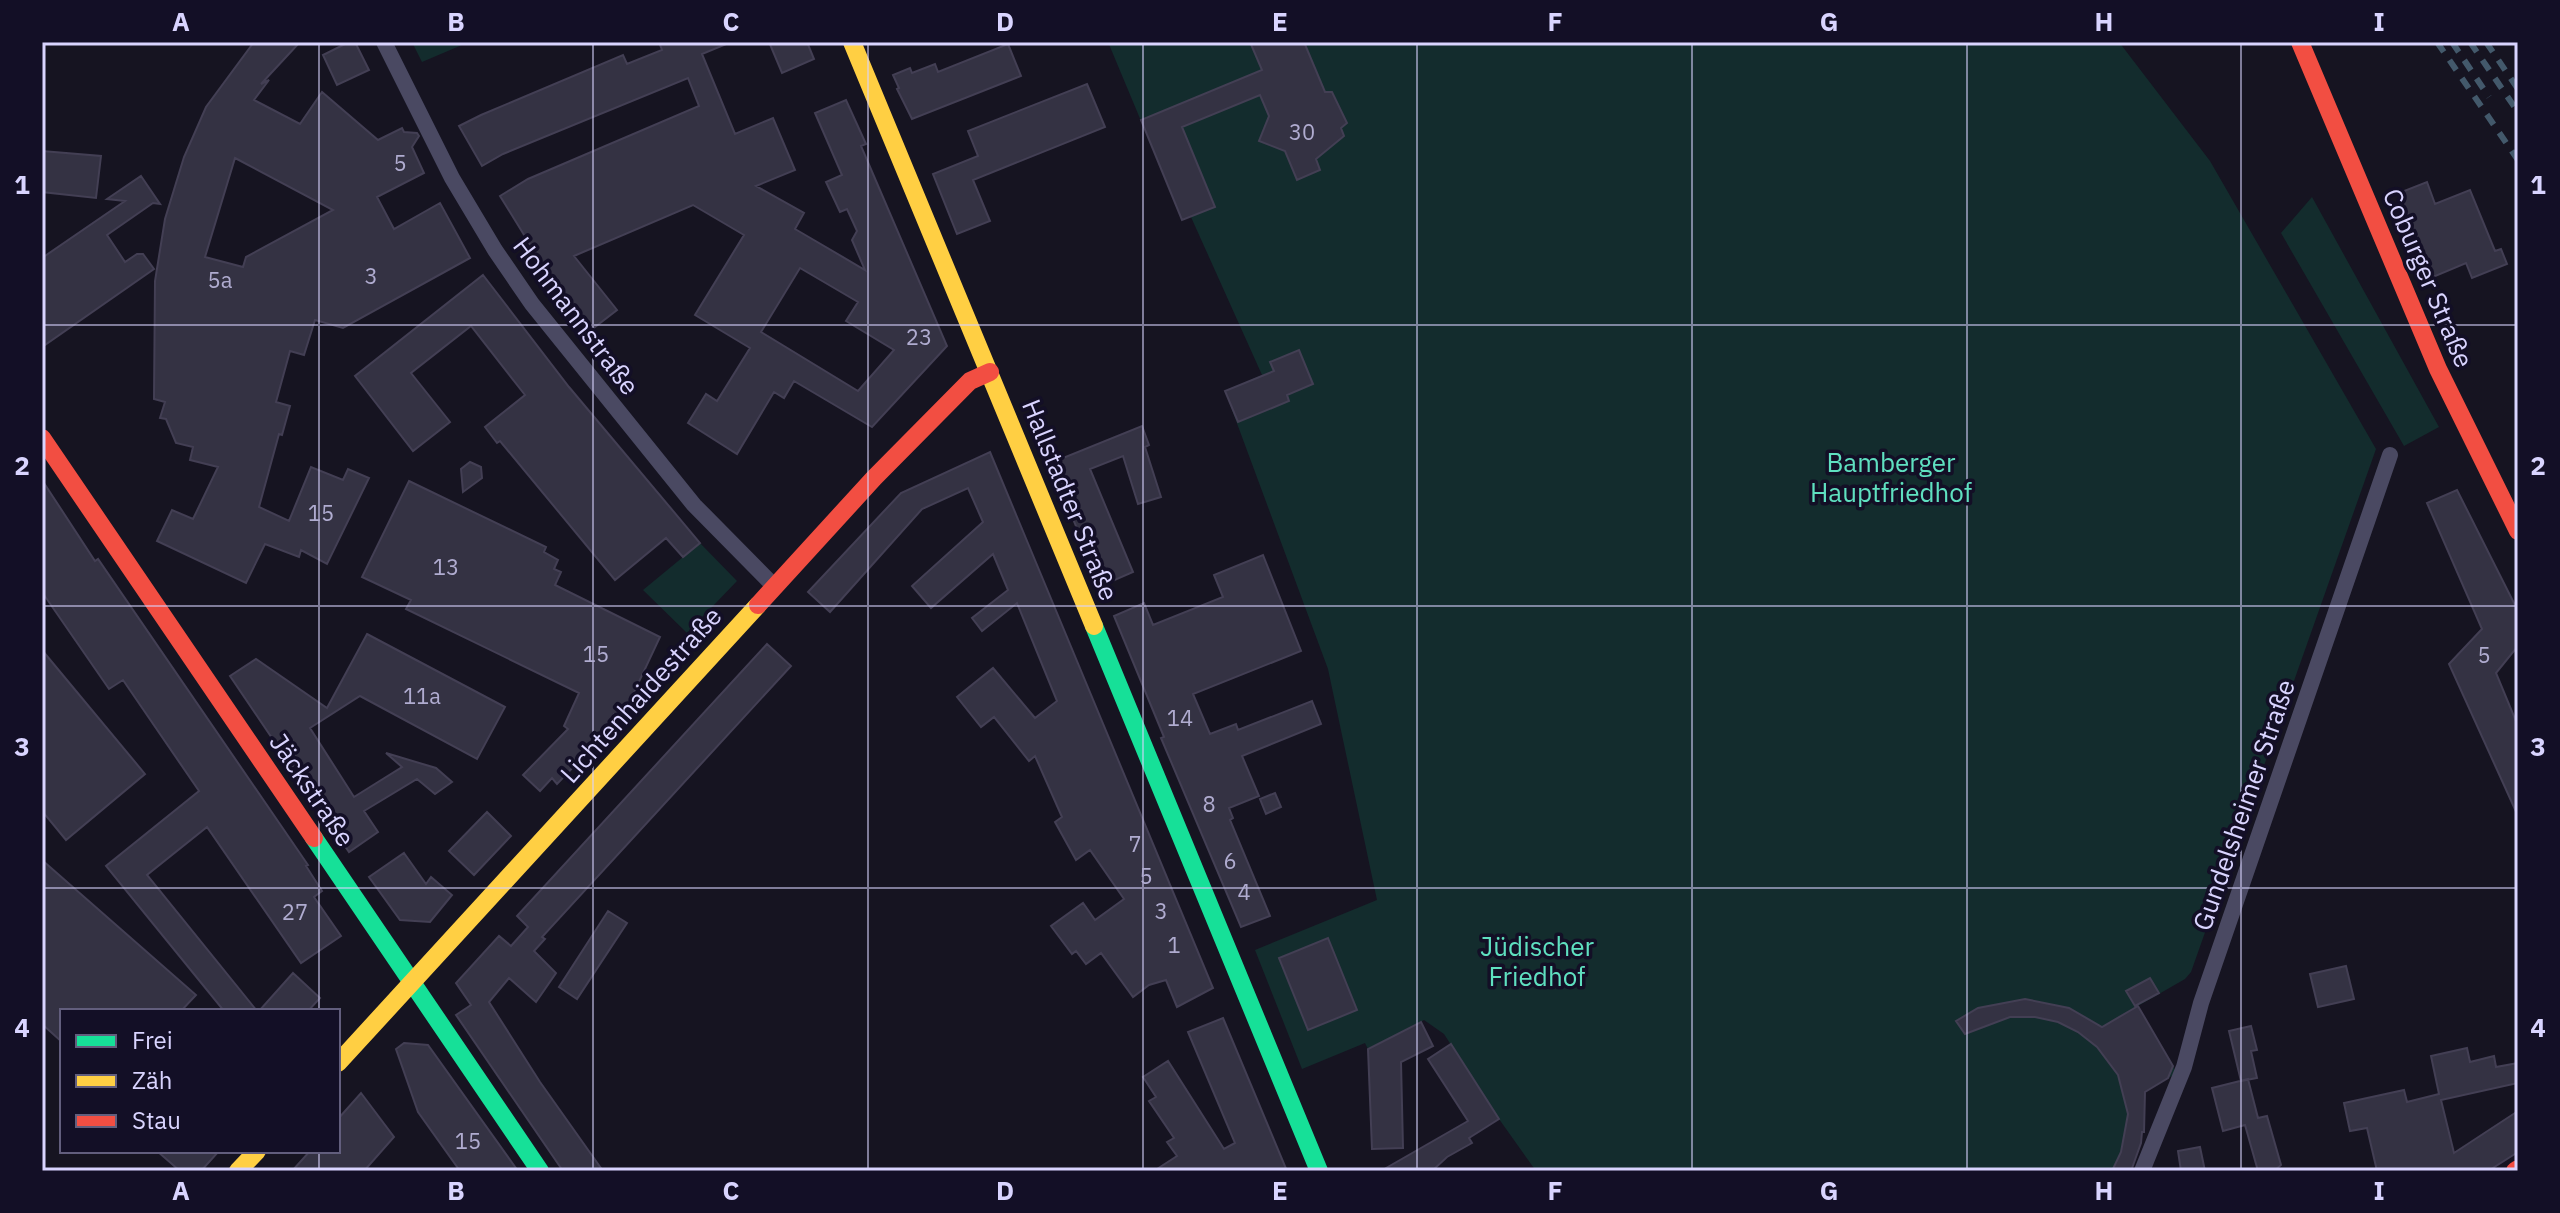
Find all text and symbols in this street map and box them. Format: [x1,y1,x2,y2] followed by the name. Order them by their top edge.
[172,4,190,38] text: A
[447,4,465,38] text: B
[723,4,740,38] text: C
[996,4,1014,38] text: D
[1272,4,1288,38] text: E
[1547,4,1563,38] text: F
[1820,4,1838,38] text: G
[2095,4,2113,38] text: H
[2373,4,2385,38] text: I
[1289,117,1315,146] house number: 30
[393,148,407,177] house number: 5
[14,167,30,201] text: 1
[2530,167,2546,201] text: 1
[2376,183,2482,372] street label: Coburger Straße
[506,229,647,401] street label: Hohmannstraße
[364,261,378,290] house number: 3
[208,265,233,294] house number: 5a
[906,322,932,351] house number: 23
[1015,394,1127,605] street label: Hallstadter Straße
[1810,445,1972,509] park label: Bamberger Hauptfriedhof
[14,448,30,482] text: 2
[2530,448,2546,482] text: 2
[308,498,334,527] house number: 15
[433,552,459,581] house number: 13
[552,599,728,790] street label: Lichtenhaidestraße
[583,639,609,668] house number: 15
[2477,640,2491,669] house number: 5
[2184,675,2302,935] street label: Gundelsheimer Straße
[403,681,441,710] house number: 11a
[1167,703,1193,732] house number: 14
[263,726,363,853] street label: Jäckstraße
[14,729,30,763] text: 3
[2530,729,2546,763] text: 3
[1202,789,1216,818] house number: 8
[1128,829,1142,858] house number: 7
[1223,846,1237,875] house number: 6
[1139,861,1153,890] house number: 5
[1237,877,1251,906] house number: 4
[1154,896,1168,925] house number: 3
[282,897,308,926] house number: 27
[1480,929,1594,993] park label: Jüdischer Friedhof
[1167,930,1181,959] house number: 1
[60,1009,340,1153] legend
[14,1010,30,1044] text: 4
[2530,1010,2546,1044] text: 4
[132,1024,173,1056] text: Frei
[132,1064,172,1096] text: Zäh
[132,1104,181,1136] text: Stau
[455,1126,481,1155] house number: 15
[172,1173,190,1207] text: A
[447,1173,465,1207] text: B
[723,1173,740,1207] text: C
[996,1173,1014,1207] text: D
[1272,1173,1288,1207] text: E
[1547,1173,1563,1207] text: F
[1820,1173,1838,1207] text: G
[2095,1173,2113,1207] text: H
[2373,1173,2385,1207] text: I

